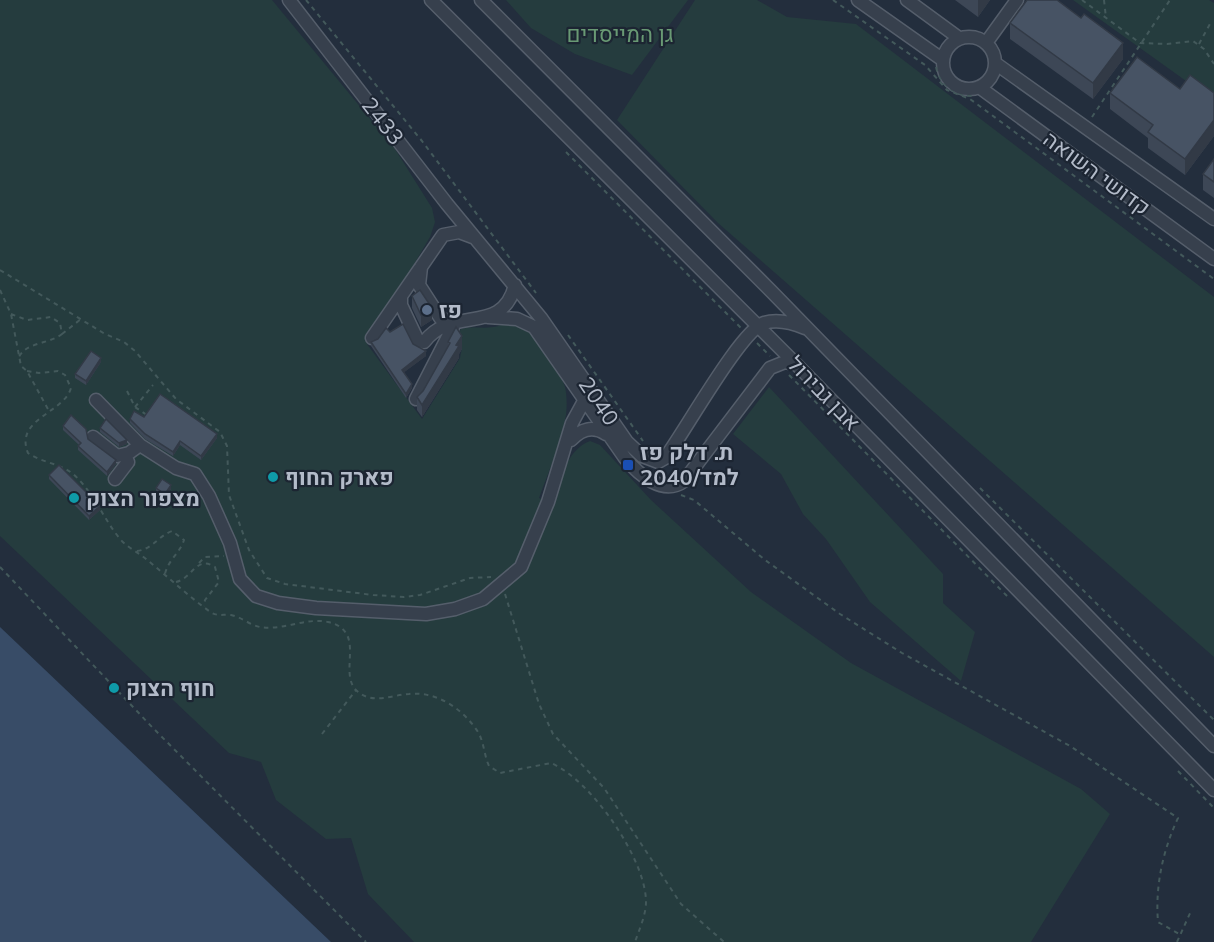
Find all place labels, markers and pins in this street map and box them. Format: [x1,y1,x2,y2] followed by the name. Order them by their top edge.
[439,296,462,324] place label: פז
[420,303,434,317] marker: פז
[640,438,739,491] place label: ת. דלק פז למד/2040
[621,458,635,472] marker: ת. דלק פז למד/2040
[285,463,394,491] place label: פארק החוף
[266,470,280,484] marker: פארק החוף
[86,484,200,512] place label: מצפור הצוק
[67,491,81,505] marker: מצפור הצוק
[126,674,215,702] place label: חוף הצוק
[107,681,121,695] marker: חוף הצוק

